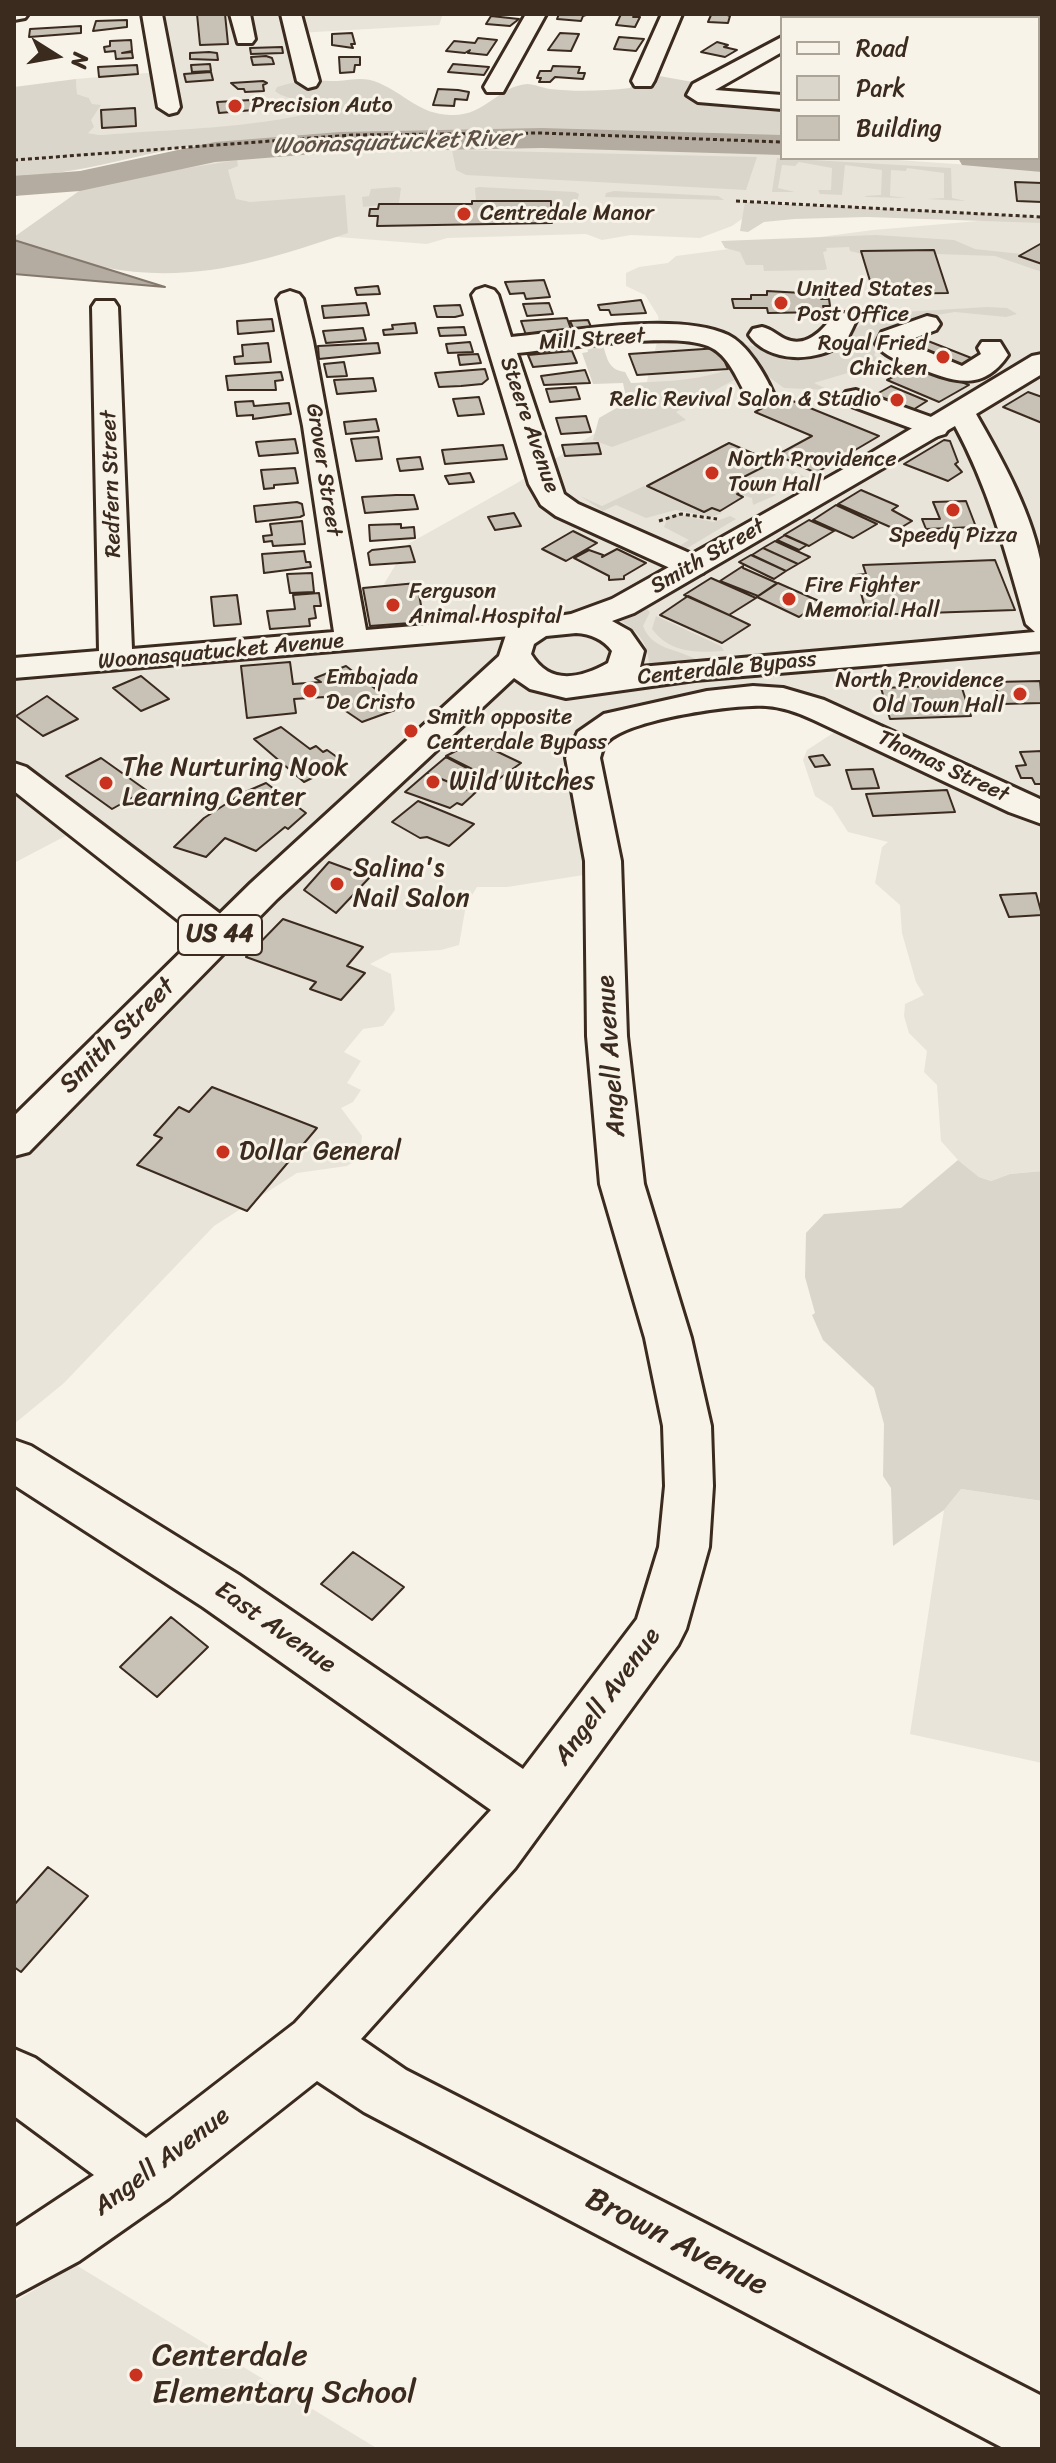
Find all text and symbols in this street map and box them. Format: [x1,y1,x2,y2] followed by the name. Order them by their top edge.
[16,16,96,96] north arrow
[780,16,1040,160] legend
[856,27,907,69] text: Road
[59,49,101,72] text: N
[856,67,905,109] text: Park
[251,93,393,119] place label: Precision Auto
[226,97,244,115] marker: Precision Auto
[856,107,942,149] text: Building
[272,124,520,162] water label: Woonasquatucket River
[480,201,654,227] place label: Centredale Manor
[455,205,473,223] marker: Centredale Manor
[797,277,932,328] place label: United States Post Office
[772,294,790,312] marker: United States Post Office
[538,323,646,357] street label: Mill Street
[818,331,927,382] place label: Royal Fried Chicken
[934,348,952,366] marker: Royal Fried Chicken
[493,354,565,496] street label: Steere Avenue
[610,387,881,413] place label: Relic Revival Salon & Studio
[888,391,906,409] marker: Relic Revival Salon & Studio
[299,402,347,538] street label: Grover Street
[96,410,128,558] street label: Redfern Street
[728,447,896,498] place label: North Providence Town Hall
[703,464,721,482] marker: North Providence Town Hall
[944,501,962,519] marker: Speedy Pizza
[646,514,770,600] street label: Smith Street
[889,523,1017,549] place label: Speedy Pizza
[805,573,940,624] place label: Fire Fighter Memorial Hall
[409,579,562,630] place label: Ferguson Animal Hospital
[780,590,798,608] marker: Fire Fighter Memorial Hall
[384,596,402,614] marker: Ferguson Animal Hospital
[97,628,345,676] street label: Woonasquatucket Avenue
[636,646,818,692] street label: Centerdale Bypass
[326,665,418,716] place label: Embajada De Cristo
[836,668,1004,720] place label: North Providence Old Town Hall
[301,682,319,700] marker: Embajada De Cristo
[1011,685,1029,703] marker: North Providence Old Town Hall
[427,705,607,756] place label: Smith opposite Centerdale Bypass
[402,722,420,740] marker: Smith opposite Centerdale Bypass
[873,725,1013,809] street label: Thomas Street
[122,752,348,814] place label: The Nurturing Nook Learning Center
[449,766,595,798] place label: Wild Witches
[424,773,442,791] marker: Wild Witches
[97,774,115,792] marker: The Nurturing Nook Learning Center
[353,853,469,914] place label: Salina's Nail Salon
[328,875,346,893] marker: Salina's Nail Salon
[178,915,262,955] road number: US 44
[54,972,182,1100] street label: Smith Street
[591,974,633,1138] street label: Angell Avenue
[239,1136,401,1168] place label: Dollar General
[214,1143,232,1161] marker: Dollar General
[208,1575,342,1681] street label: East Avenue
[548,1622,668,1772] street label: Angell Avenue
[88,2101,236,2223] street label: Angell Avenue
[578,2181,774,2305] street label: Brown Avenue
[152,2338,416,2413] place label: Centerdale Elementary School
[127,2366,145,2384] marker: Centerdale Elementary School

